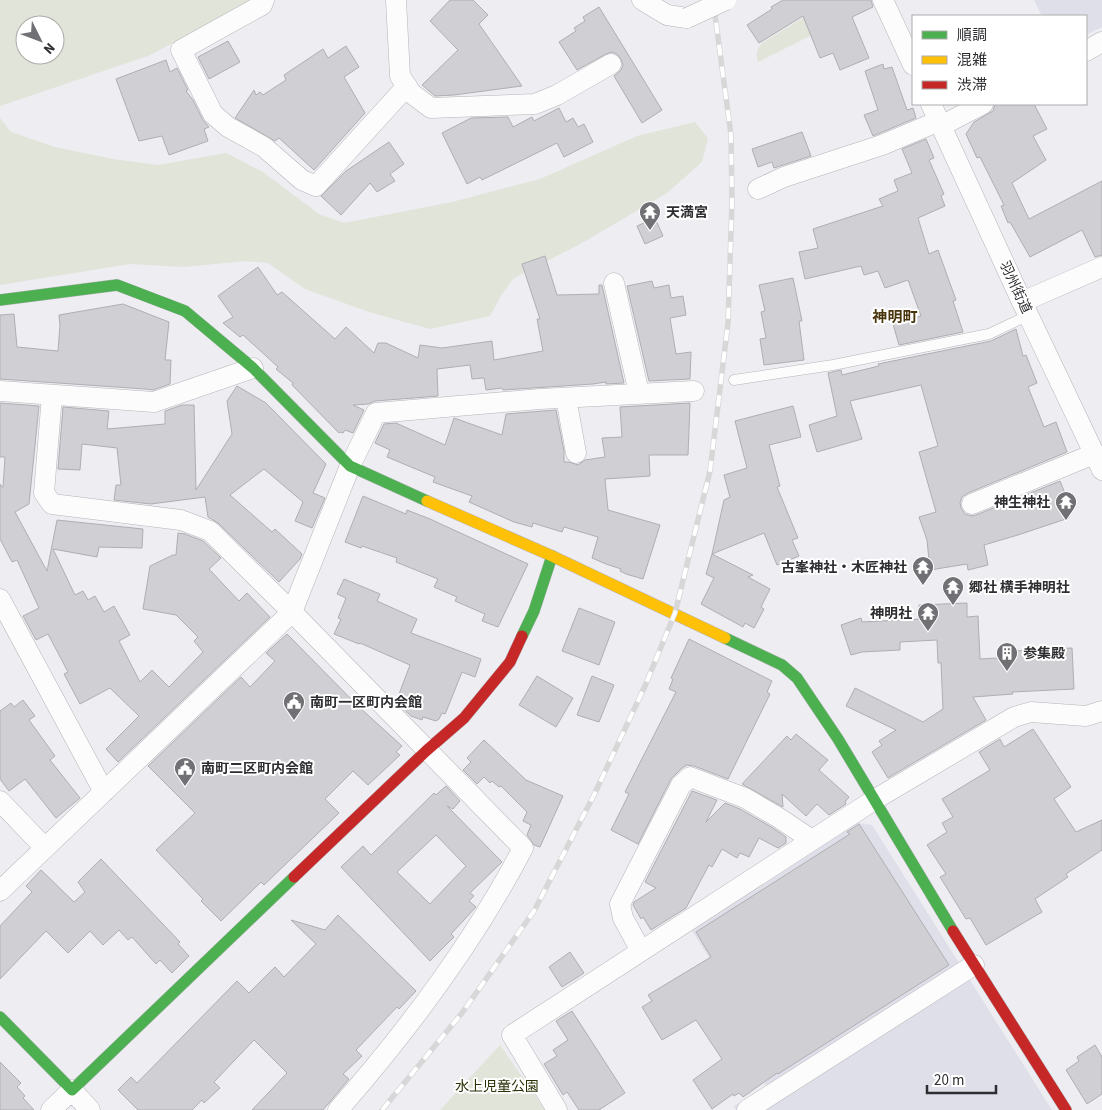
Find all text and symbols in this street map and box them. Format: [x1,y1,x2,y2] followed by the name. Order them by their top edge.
[15,15,65,65] north arrow
[912,15,1087,105] legend
[957,25,987,46] text: 順調
[38,38,59,58] text: N
[957,50,987,71] text: 混雑
[957,75,987,96] text: 渋滞
[638,200,662,231] temple icon: 天満宮
[666,203,708,223] place label: 天満宮
[994,258,1036,317] street label: 羽州街道
[871,307,918,328] district label: 神明町
[1054,490,1078,521] temple icon: 神生神社
[994,493,1050,513] place label: 神生神社
[911,555,935,586] temple icon: 古峯神社・木匠神社
[781,558,907,578] place label: 古峯神社・木匠神社
[941,575,965,606] temple icon: 郷社 横手神明社
[969,578,1070,598] place label: 郷社 横手神明社
[916,601,940,632] temple icon: 神明社
[870,604,912,624] place label: 神明社
[995,641,1019,672] building icon: 参集殿
[1023,644,1065,664] place label: 参集殿
[282,690,306,721] public building icon: 南町一区町内会館
[310,693,422,713] place label: 南町一区町内会館
[173,756,197,787] public building icon: 南町二区町内会館
[201,759,313,779] place label: 南町二区町内会館
[927,1062,996,1094] scale bar
[934,1070,964,1091] text: 20 m
[455,1077,539,1097] park label: 水上児童公園

